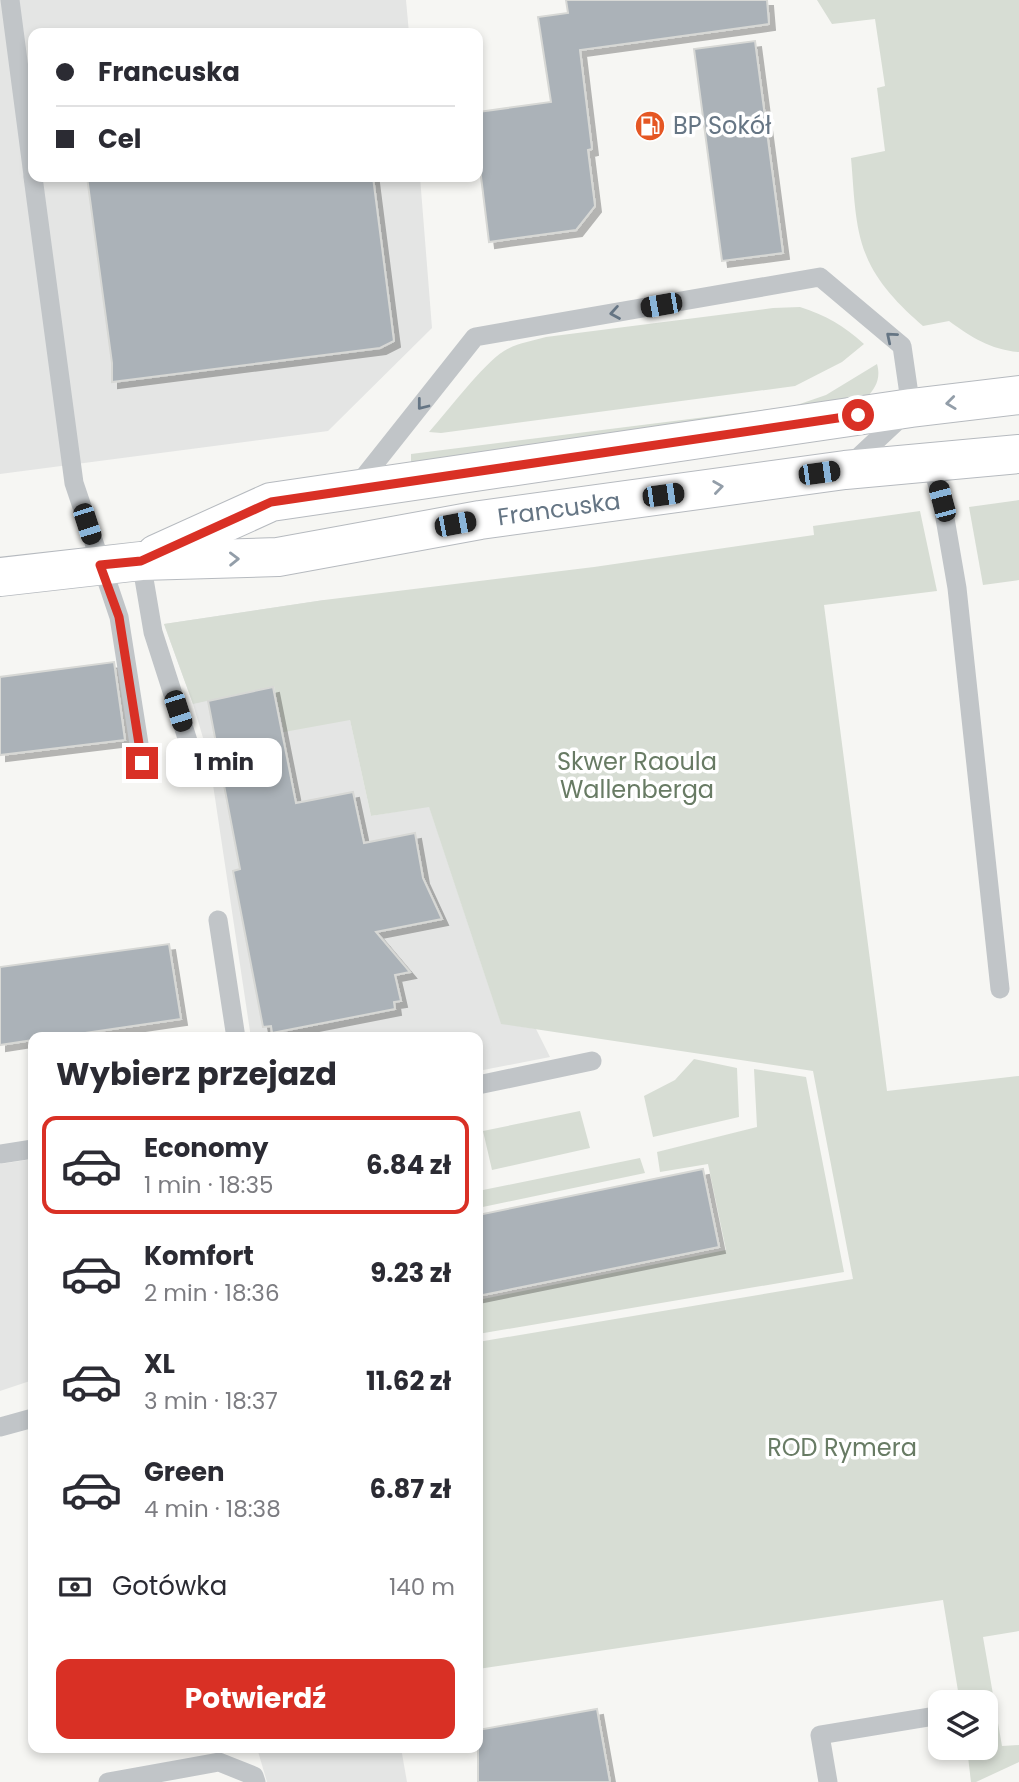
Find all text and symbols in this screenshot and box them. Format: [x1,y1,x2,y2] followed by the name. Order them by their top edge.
[98,54,240,90] text: Francuska
[633,109,667,143] fuel station icon: BP Sokół
[673,109,771,142] place label: BP Sokół
[98,121,142,157] text: Cel
[639,291,684,319] car
[609,305,621,320] one-way arrow
[886,333,899,345] one-way arrow
[945,395,957,410] one-way arrow
[418,396,430,409] one-way arrow
[842,399,874,431] route start
[797,460,842,486] car
[927,478,958,524] car
[712,480,724,495] one-way arrow
[641,482,686,508] car
[495,484,622,533] street label: Francuska
[71,501,104,547] car
[433,510,478,538] car
[228,551,239,566] one-way arrow
[162,688,195,734] car
[166,738,282,788] callout: 1 min
[557,745,717,806] park label: Skwer Raoula Wallenberga
[194,746,254,778] text: 1 min
[126,747,158,779] route end
[56,1051,337,1096] text: Wybierz przejazd
[144,1130,268,1166] text: Economy
[60,1134,123,1197] icon: car
[366,1147,451,1183] text: 6.84 zł
[144,1169,274,1201] text: 1 min · 18:35
[144,1238,254,1274] text: Komfort
[60,1242,123,1305] icon: car
[370,1255,451,1291] text: 9.23 zł
[144,1277,280,1309] text: 2 min · 18:36
[144,1346,175,1382] text: XL
[60,1350,123,1413] icon: car
[366,1363,451,1399] text: 11.62 zł
[144,1385,278,1417] text: 3 min · 18:37
[767,1431,917,1464] park label: ROD Rymera
[144,1454,225,1490] text: Green
[60,1458,123,1521] icon: car
[370,1471,451,1507] text: 6.87 zł
[144,1493,281,1525] text: 4 min · 18:38
[56,1568,94,1606] icon: cash
[112,1568,227,1604] text: Gotówka
[389,1571,455,1603] text: 140 m
[56,1659,455,1739] button: Potwierdź
[928,1690,998,1760] map controls
[928,1690,998,1760] button: layers

